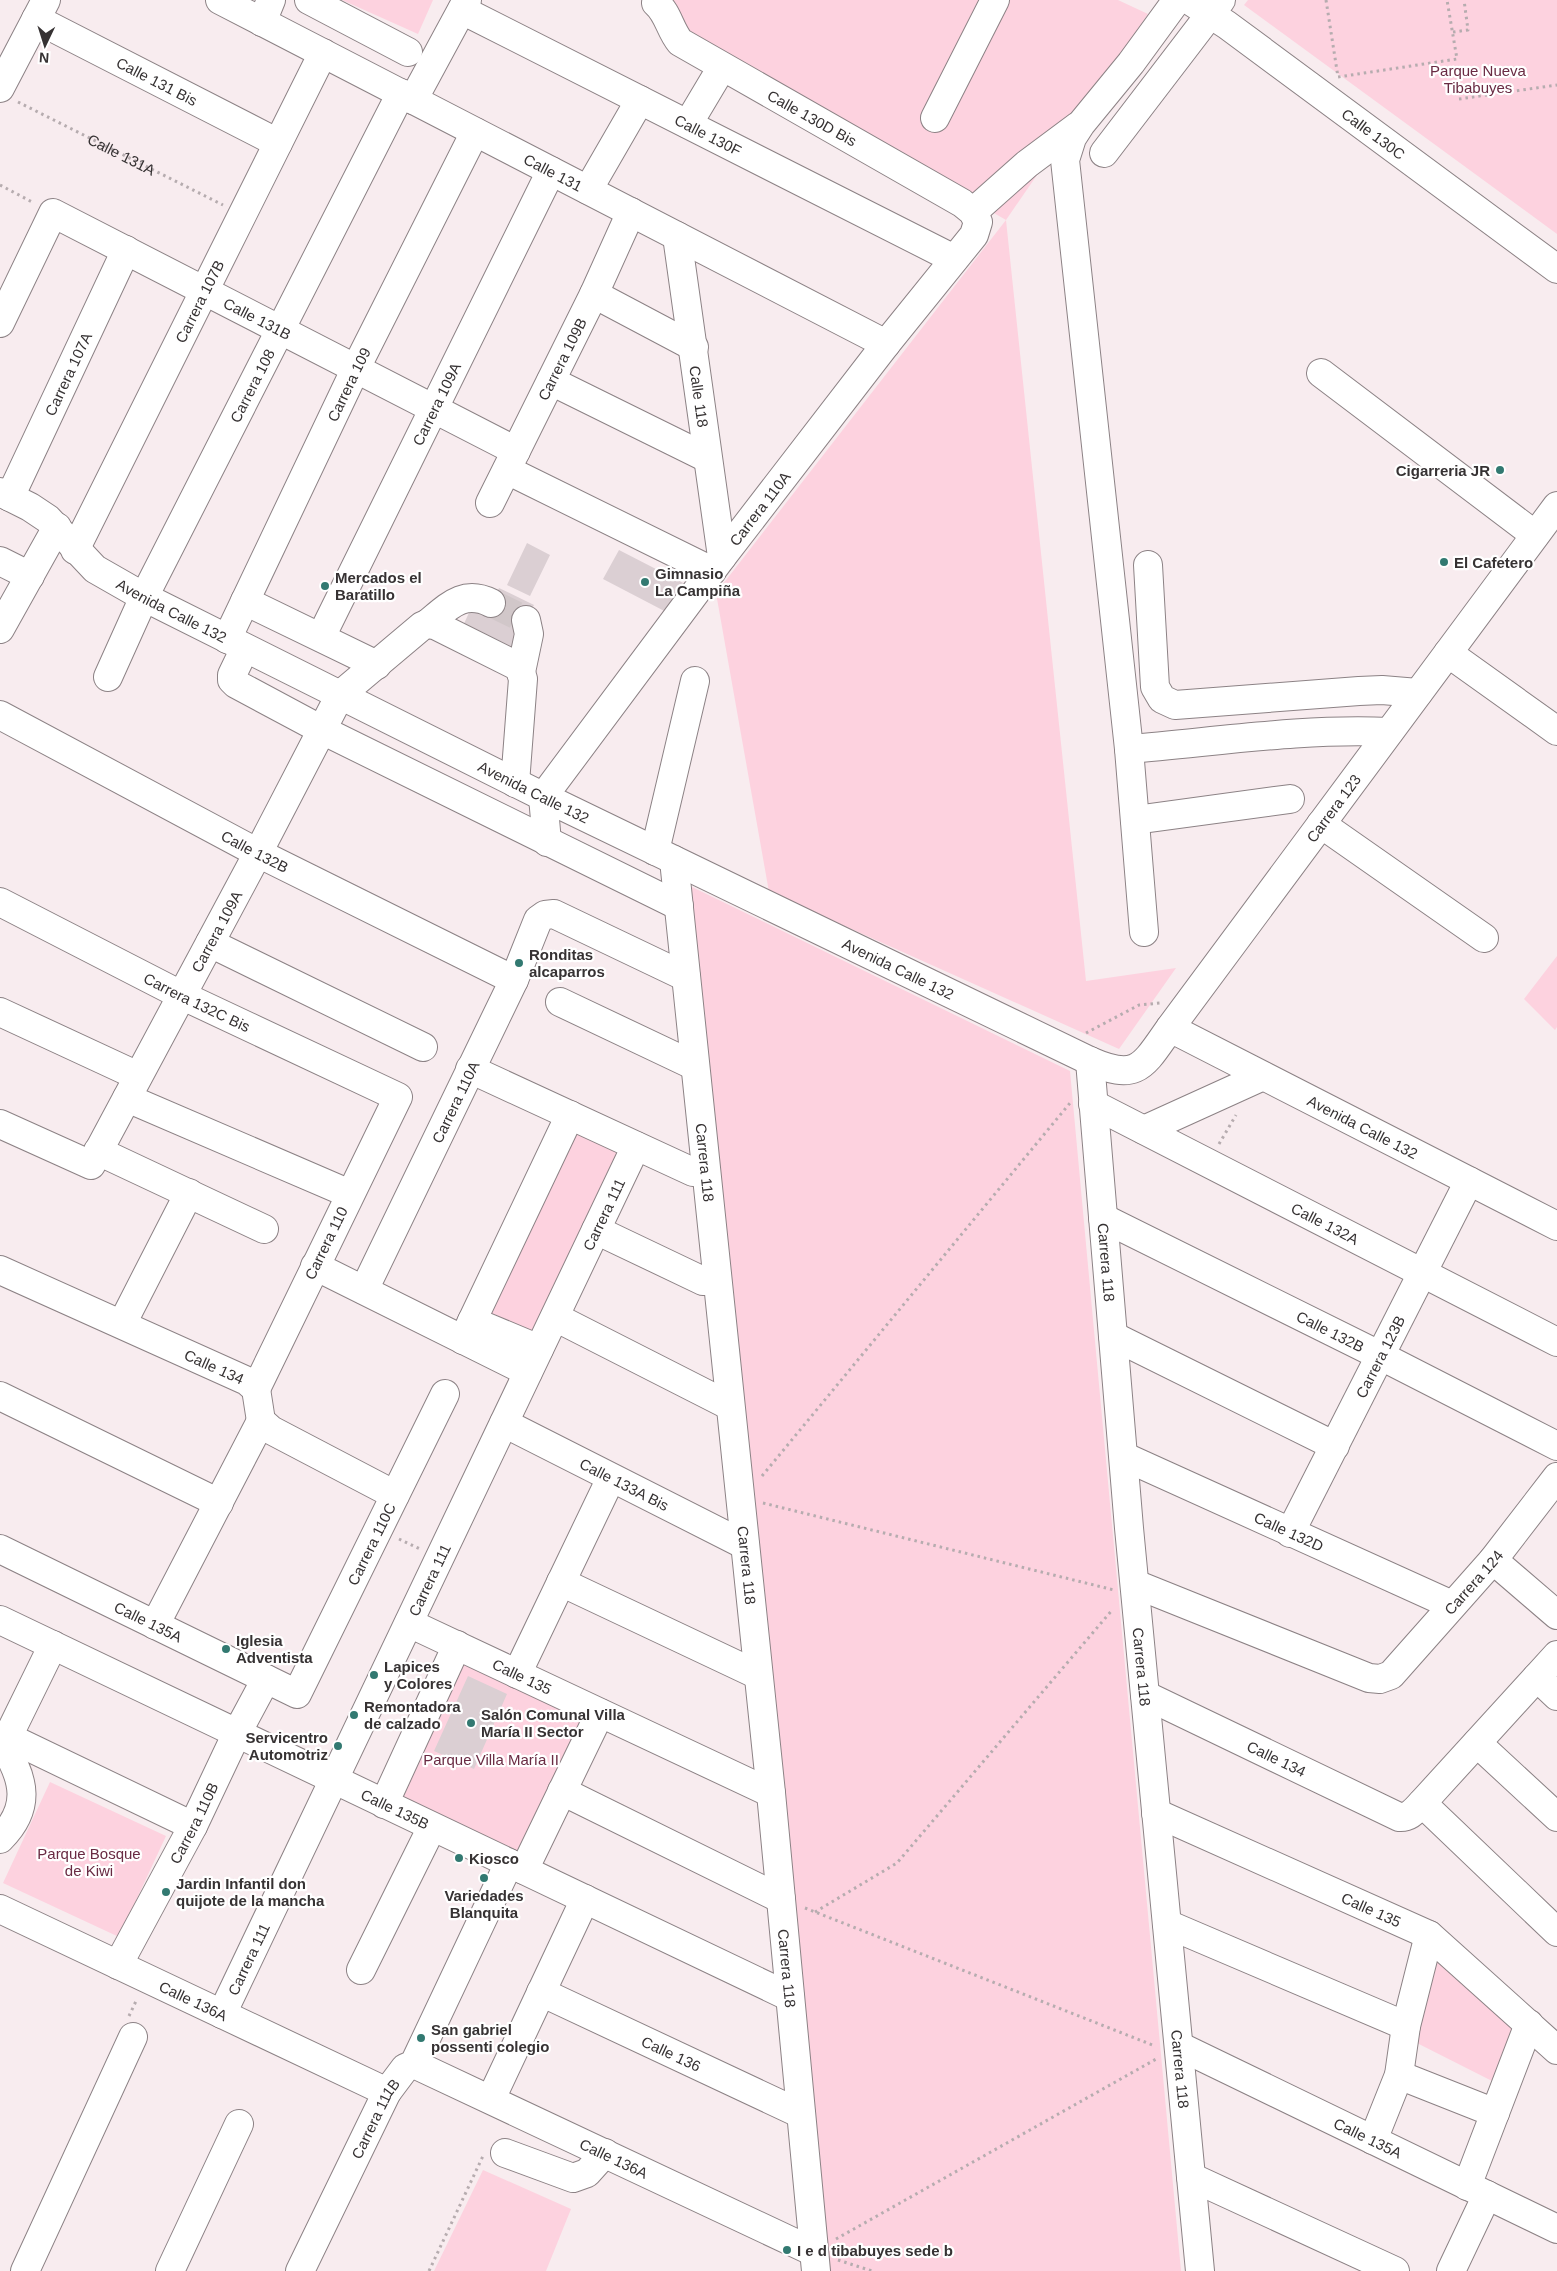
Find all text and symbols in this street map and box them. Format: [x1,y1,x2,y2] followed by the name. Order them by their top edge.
[20,20,70,70] north arrow
[38,50,50,66] text: N
[114,53,200,109] street label: Calle 131 Bis
[1430,62,1527,96] park label: Parque Nueva Tibabuyes
[764,87,860,149] street label: Calle 130D Bis
[1339,105,1409,163] street label: Calle 130C
[672,111,744,159] street label: Calle 130F
[85,130,158,178] street label: Calle 131A
[521,150,585,194] street label: Calle 131
[171,257,227,345] street label: Carrera 107B
[221,294,294,342] street label: Calle 131B
[534,315,589,403] street label: Carrera 109B
[41,330,95,418] street label: Carrera 107A
[323,345,373,424] street label: Carrera 109
[226,346,278,425] street label: Carrera 108
[409,360,464,448] street label: Carrera 109A
[687,364,712,428] street label: Calle 118
[1396,462,1490,479] place label: Cigarreria JR
[1494,464,1506,476] marker: Cigarreria JR
[726,468,793,549] street label: Carrera 110A
[1454,554,1533,571] place label: El Cafetero
[1438,556,1450,568] marker: El Cafetero
[655,565,741,599] place label: Gimnasio La Campiña
[335,569,422,603] place label: Mercados el Baratillo
[114,575,230,646] street label: Avenida Calle 132
[639,576,651,588] marker: Gimnasio La Campiña
[319,580,331,592] marker: Mercados el Baratillo
[476,757,592,826] street label: Avenida Calle 132
[1303,771,1364,845] street label: Carrera 123
[218,826,291,875] street label: Calle 132B
[187,887,245,975] street label: Carrera 109A
[840,934,957,1002] street label: Avenida Calle 132
[529,946,605,980] place label: Ronditas alcaparros
[513,957,525,969] marker: Ronditas alcaparros
[141,969,253,1035] street label: Carrera 132C Bis
[428,1058,482,1146] street label: Carrera 110A
[1305,1091,1421,1162] street label: Avenida Calle 132
[693,1122,718,1203] street label: Carrera 118
[579,1176,628,1253] street label: Carrera 111
[1289,1199,1362,1247] street label: Calle 132A
[301,1204,351,1282] street label: Carrera 110
[1095,1222,1119,1302] street label: Carrera 118
[1294,1307,1367,1355] street label: Calle 132B
[1352,1313,1408,1401] street label: Carrera 123B
[182,1346,247,1387] street label: Calle 134
[577,1454,672,1514] street label: Calle 133A Bis
[344,1500,399,1588] street label: Carrera 110C
[1252,1508,1326,1554] street label: Calle 132D
[735,1525,760,1605] street label: Carrera 118
[405,1541,454,1619] street label: Carrera 111
[1440,1547,1506,1618] street label: Carrera 124
[112,1598,185,1645] street label: Calle 135A
[1130,1627,1154,1707] street label: Carrera 118
[236,1632,313,1666] place label: Iglesia Adventista
[220,1643,232,1655] marker: Iglesia Adventista
[490,1655,554,1697] street label: Calle 135
[384,1658,452,1692] place label: Lapices y Colores
[368,1669,380,1681] marker: Lapices y Colores
[364,1698,461,1732] place label: Remontadora de calzado
[481,1706,626,1740] place label: Salón Comunal Villa María II Sector
[348,1709,360,1721] marker: Remontadora de calzado
[465,1717,477,1729] marker: Salón Comunal Villa María II Sector
[245,1729,328,1763] place label: Servicentro Automotriz
[1244,1737,1309,1780] street label: Calle 134
[332,1740,344,1752] marker: Servicentro Automotriz
[423,1751,559,1768] park label: Parque Villa María II
[166,1779,221,1867] street label: Carrera 110B
[358,1785,432,1832] street label: Calle 135B
[37,1845,141,1879] park label: Parque Bosque de Kiwi
[469,1850,519,1867] place label: Kiosco
[453,1852,465,1864] marker: Kiosco
[478,1872,490,1884] marker: Variedades Blanquita
[176,1875,325,1909] place label: Jardin Infantil don quijote de la mancha
[160,1886,172,1898] marker: Jardin Infantil don quijote de la mancha
[444,1887,524,1921] place label: Variedades Blanquita
[1339,1889,1404,1930] street label: Calle 135
[224,1920,273,1998] street label: Carrera 111
[775,1928,800,2008] street label: Carrera 118
[157,1977,230,2024] street label: Calle 136A
[431,2021,549,2055] place label: San gabriel possenti colegio
[1168,2029,1193,2109] street label: Carrera 118
[415,2032,427,2044] marker: San gabriel possenti colegio
[639,2032,704,2074] street label: Calle 136
[347,2075,403,2161] street label: Carrera 111B
[1331,2114,1405,2161] street label: Calle 135A
[577,2135,651,2181] street label: Calle 136A
[797,2242,953,2259] place label: I e d tibabuyes sede b
[781,2244,793,2256] marker: I e d tibabuyes sede b

